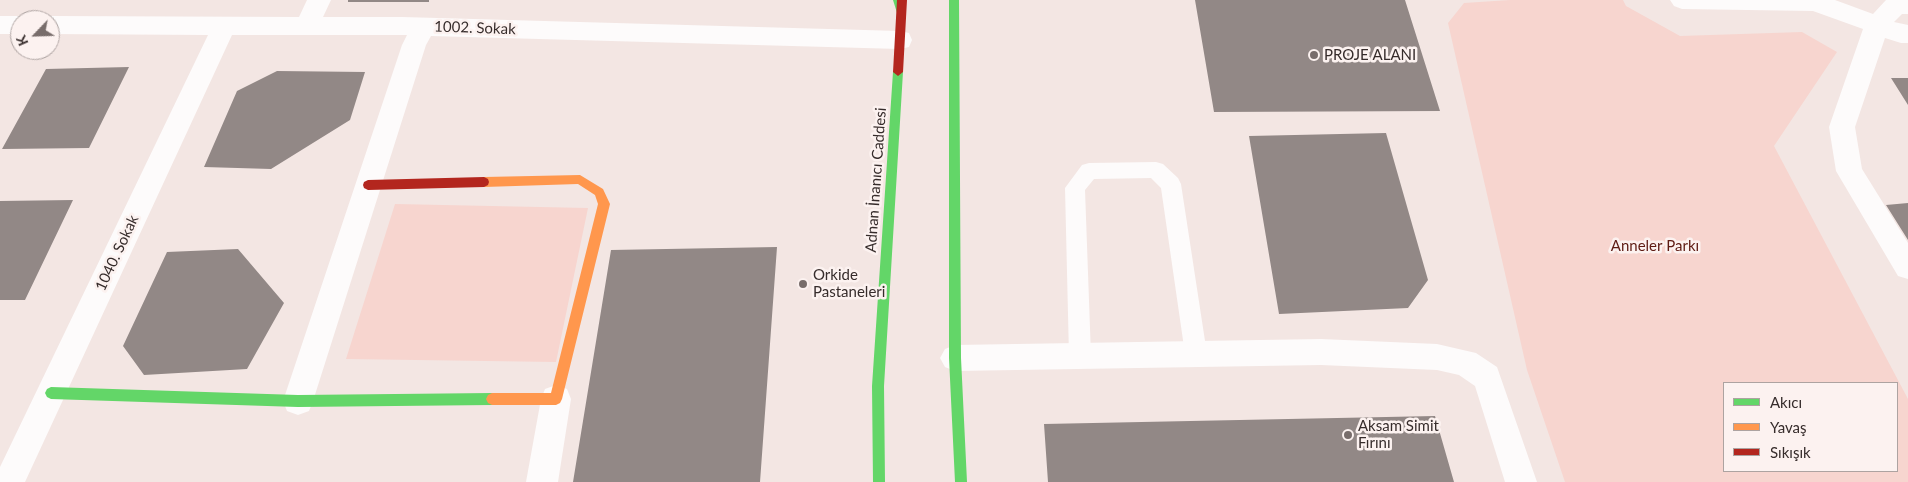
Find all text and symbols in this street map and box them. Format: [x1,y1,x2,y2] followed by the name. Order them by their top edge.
[10,10,60,60] north arrow
[434,18,516,38] street label: 1002. Sokak
[12,33,31,49] text: K
[1324,46,1416,64] place label: PROJE ALANI
[1308,49,1320,61] marker: PROJE ALANI
[862,107,890,253] street label: Adnan İnanıcı Caddesi
[92,212,142,294] street label: 1040. Sokak
[1611,237,1699,255] park label: Anneler Parkı
[813,266,885,301] place label: Orkide Pastaneleri
[797,278,809,290] marker: Orkide Pastaneleri
[1723,382,1898,472] legend
[1770,393,1802,411] text: Akıcı
[1358,417,1439,452] place label: Aksam Simit Fırını
[1770,418,1807,436] text: Yavaş
[1342,429,1354,441] marker: Aksam Simit Fırını
[1770,443,1811,461] text: Sıkışık

